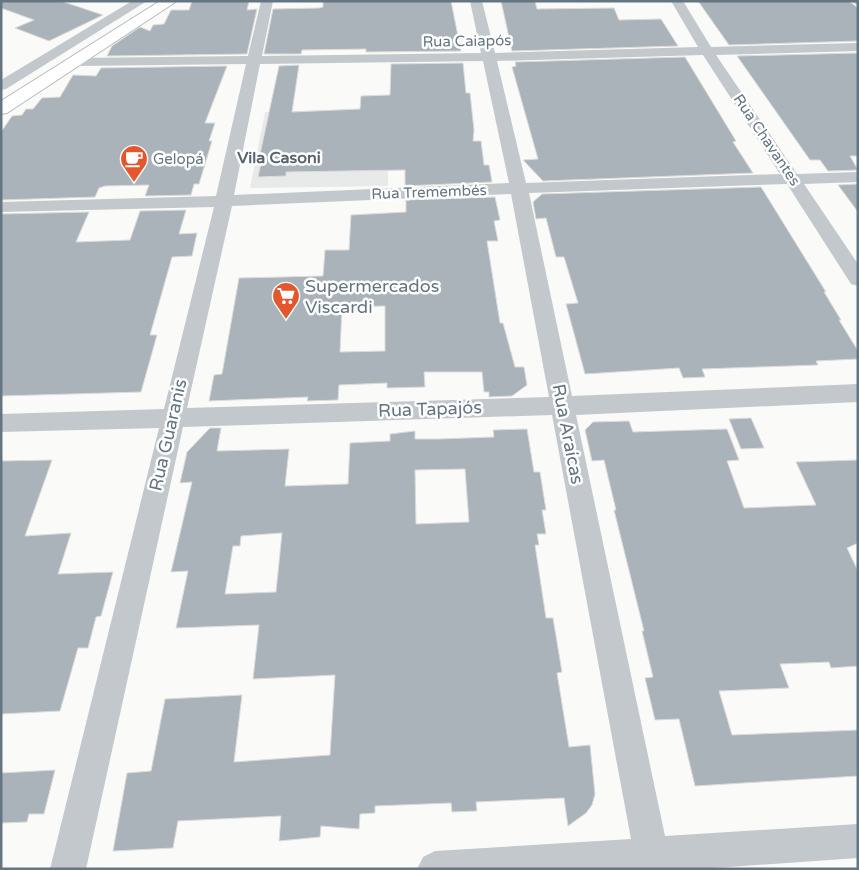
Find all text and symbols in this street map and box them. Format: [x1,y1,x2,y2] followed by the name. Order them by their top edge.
[422,31,512,51] street label: Rua Caiapós
[730,91,804,189] street label: Rua Chavantes
[119,144,149,183] cafe icon: Gelopá
[237,148,321,168] district label: Vila Casoni
[153,150,204,168] place label: Gelopá
[371,181,487,203] street label: Rua Tremembés
[305,275,439,318] place label: Supermercados Viscardi
[271,281,301,320] supermarket icon: Supermercados Viscardi
[144,377,192,493] street label: Rua Guaranis
[547,382,589,486] street label: Rua Araícas
[378,396,482,422] street label: Rua Tapajós

